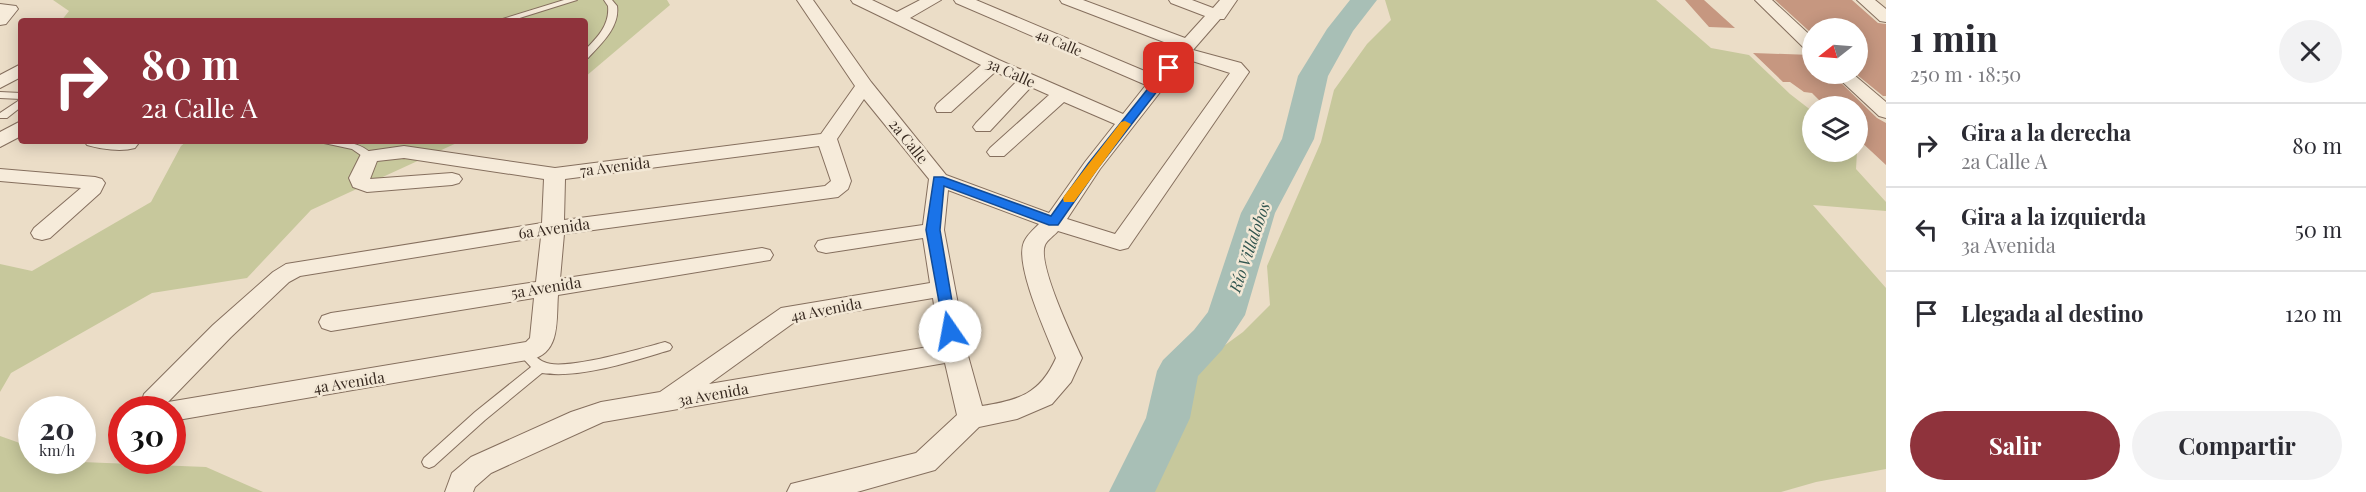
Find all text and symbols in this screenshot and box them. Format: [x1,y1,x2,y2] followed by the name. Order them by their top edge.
[1910,13,1998,61] text: 1 min
[1802,18,1868,84] north arrow
[1802,18,1868,162] map controls
[2279,20,2342,83] button: close
[1033,24,1085,60] street label: 4a Calle
[141,35,239,91] text: 80 m
[42,42,120,120] icon: right
[1143,42,1194,93] pin
[1152,51,1185,84] icon: arrive
[983,52,1039,92] street label: 3a Calle
[1910,60,2021,87] text: 250 m · 18:50
[141,89,257,125] text: 2a Calle A
[1802,96,1868,162] button: layers
[885,114,933,168] street label: 2a Calle
[1961,117,2131,147] text: Gira a la derecha
[1910,129,1943,162] icon: right
[2292,130,2342,160] text: 80 m
[1961,147,2047,174] text: 2a Calle A
[579,152,652,180] street label: 7a Avenida
[1223,199,1274,296] water label: Río Villalobos
[1961,201,2146,231] text: Gira a la izquierda
[517,213,592,243] street label: 6a Avenida
[1910,213,1943,246] icon: left
[2295,214,2342,244] text: 50 m
[1961,231,2056,258] text: 3a Avenida
[510,272,583,302] street label: 5a Avenida
[789,292,864,326] street label: 4a Avenida
[1910,297,1943,330] icon: arrive
[1961,298,2143,328] text: Llegada al destino
[2285,298,2342,328] text: 120 m
[918,299,982,363] position arrow
[312,366,386,397] street label: 4a Avenida
[676,378,750,410] street label: 3a Avenida
[108,396,186,474] speed limit sign: 30
[39,408,75,448] text: 20
[1910,411,2120,480] button: Salir
[2132,411,2342,480] button: Compartir
[39,440,75,460] text: km/h

